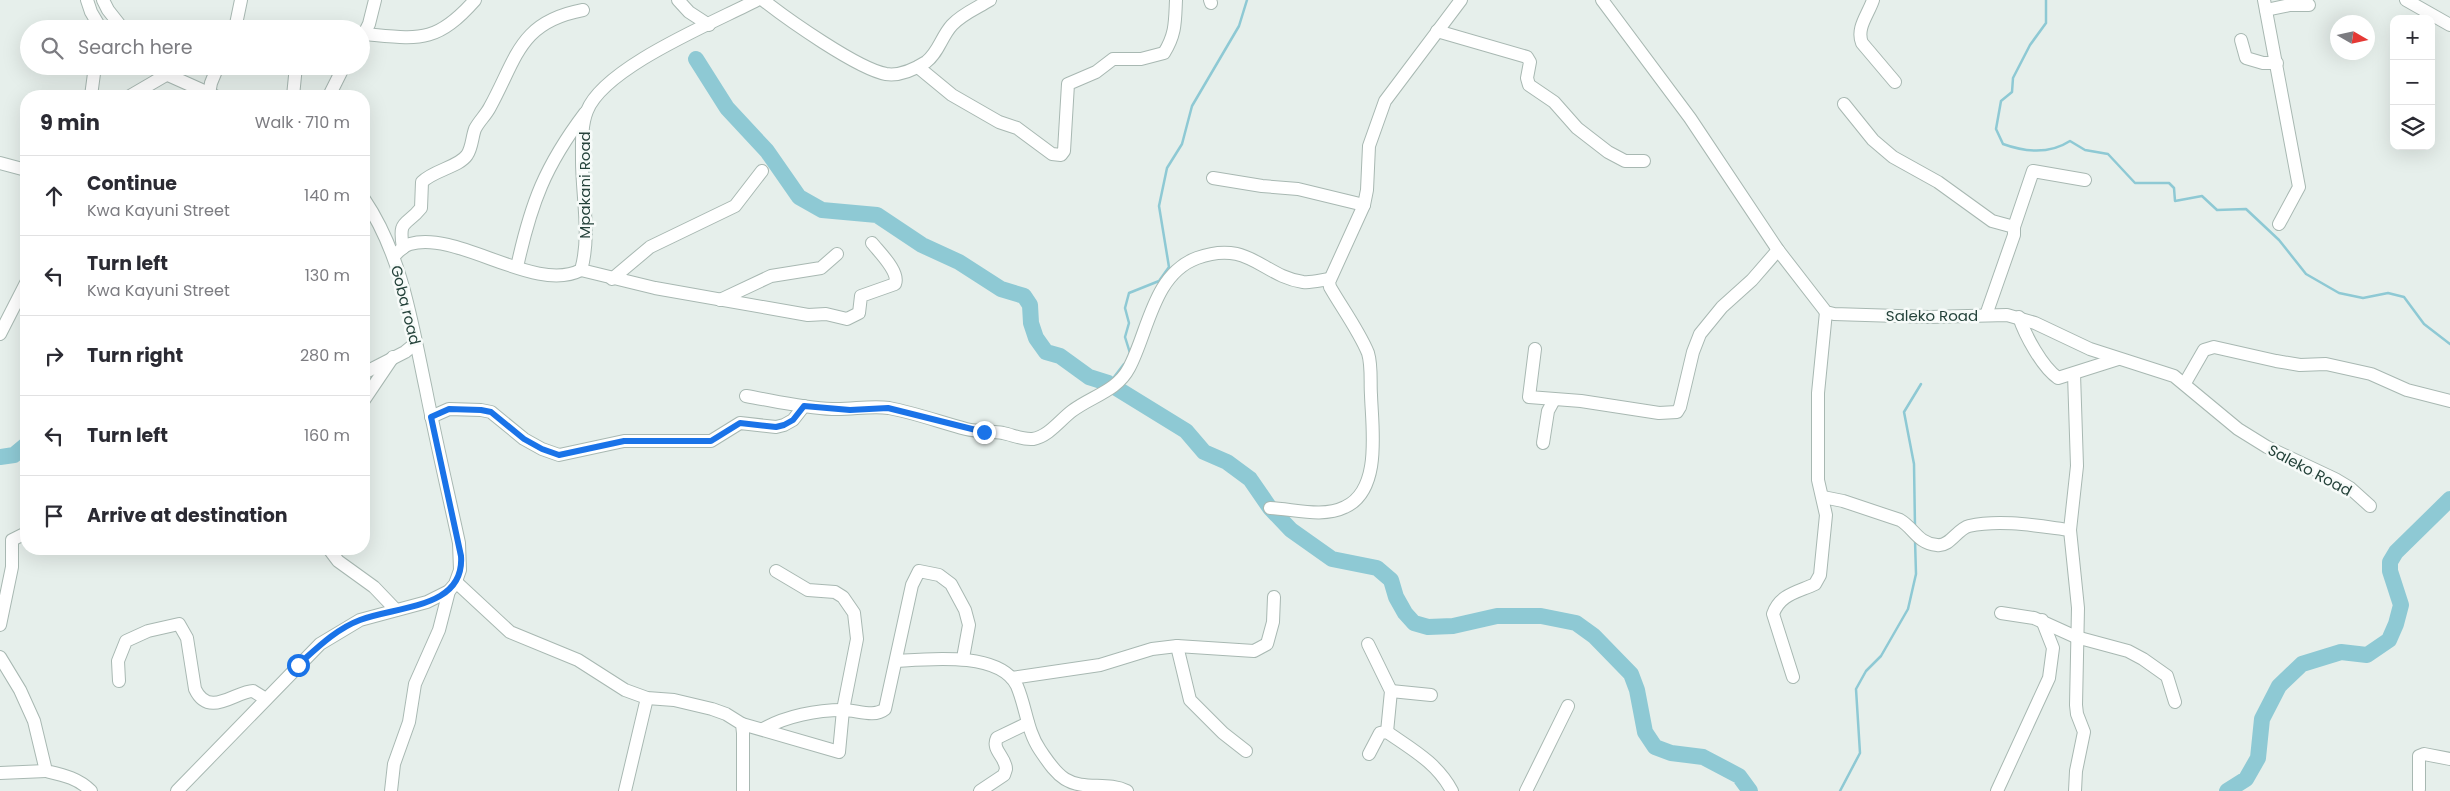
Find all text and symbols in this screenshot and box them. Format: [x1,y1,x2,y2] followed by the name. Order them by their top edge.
[2330,15,2375,60] north arrow
[2390,15,2435,150] map controls
[2390,15,2435,60] button: +
[20,20,370,75] search box
[38,34,66,62] icon: search
[78,34,192,61] text: Search here
[2390,60,2435,105] button: −
[2390,105,2435,150] button: layers
[40,108,100,137] text: 9 min
[255,111,350,134] text: Walk · 710 m
[574,131,595,239] street label: Mpakani Road
[87,170,177,197] text: Continue
[40,182,68,210] icon: ahead
[304,184,350,207] text: 140 m
[87,199,230,222] text: Kwa Kayuni Street
[87,250,168,277] text: Turn left
[40,262,68,290] icon: left
[386,263,426,347] street label: Goba road
[305,264,350,287] text: 130 m
[87,279,230,302] text: Kwa Kayuni Street
[1886,305,1978,326] street label: Saleko Road
[40,342,68,370] icon: right
[87,342,183,369] text: Turn right
[300,344,350,367] text: 280 m
[973,421,996,444] route end
[40,422,68,450] icon: left
[87,422,168,449] text: Turn left
[304,424,350,447] text: 160 m
[2264,439,2356,501] street label: Saleko Road
[40,502,68,530] icon: arrive
[87,502,288,529] text: Arrive at destination
[287,654,310,677] route start

